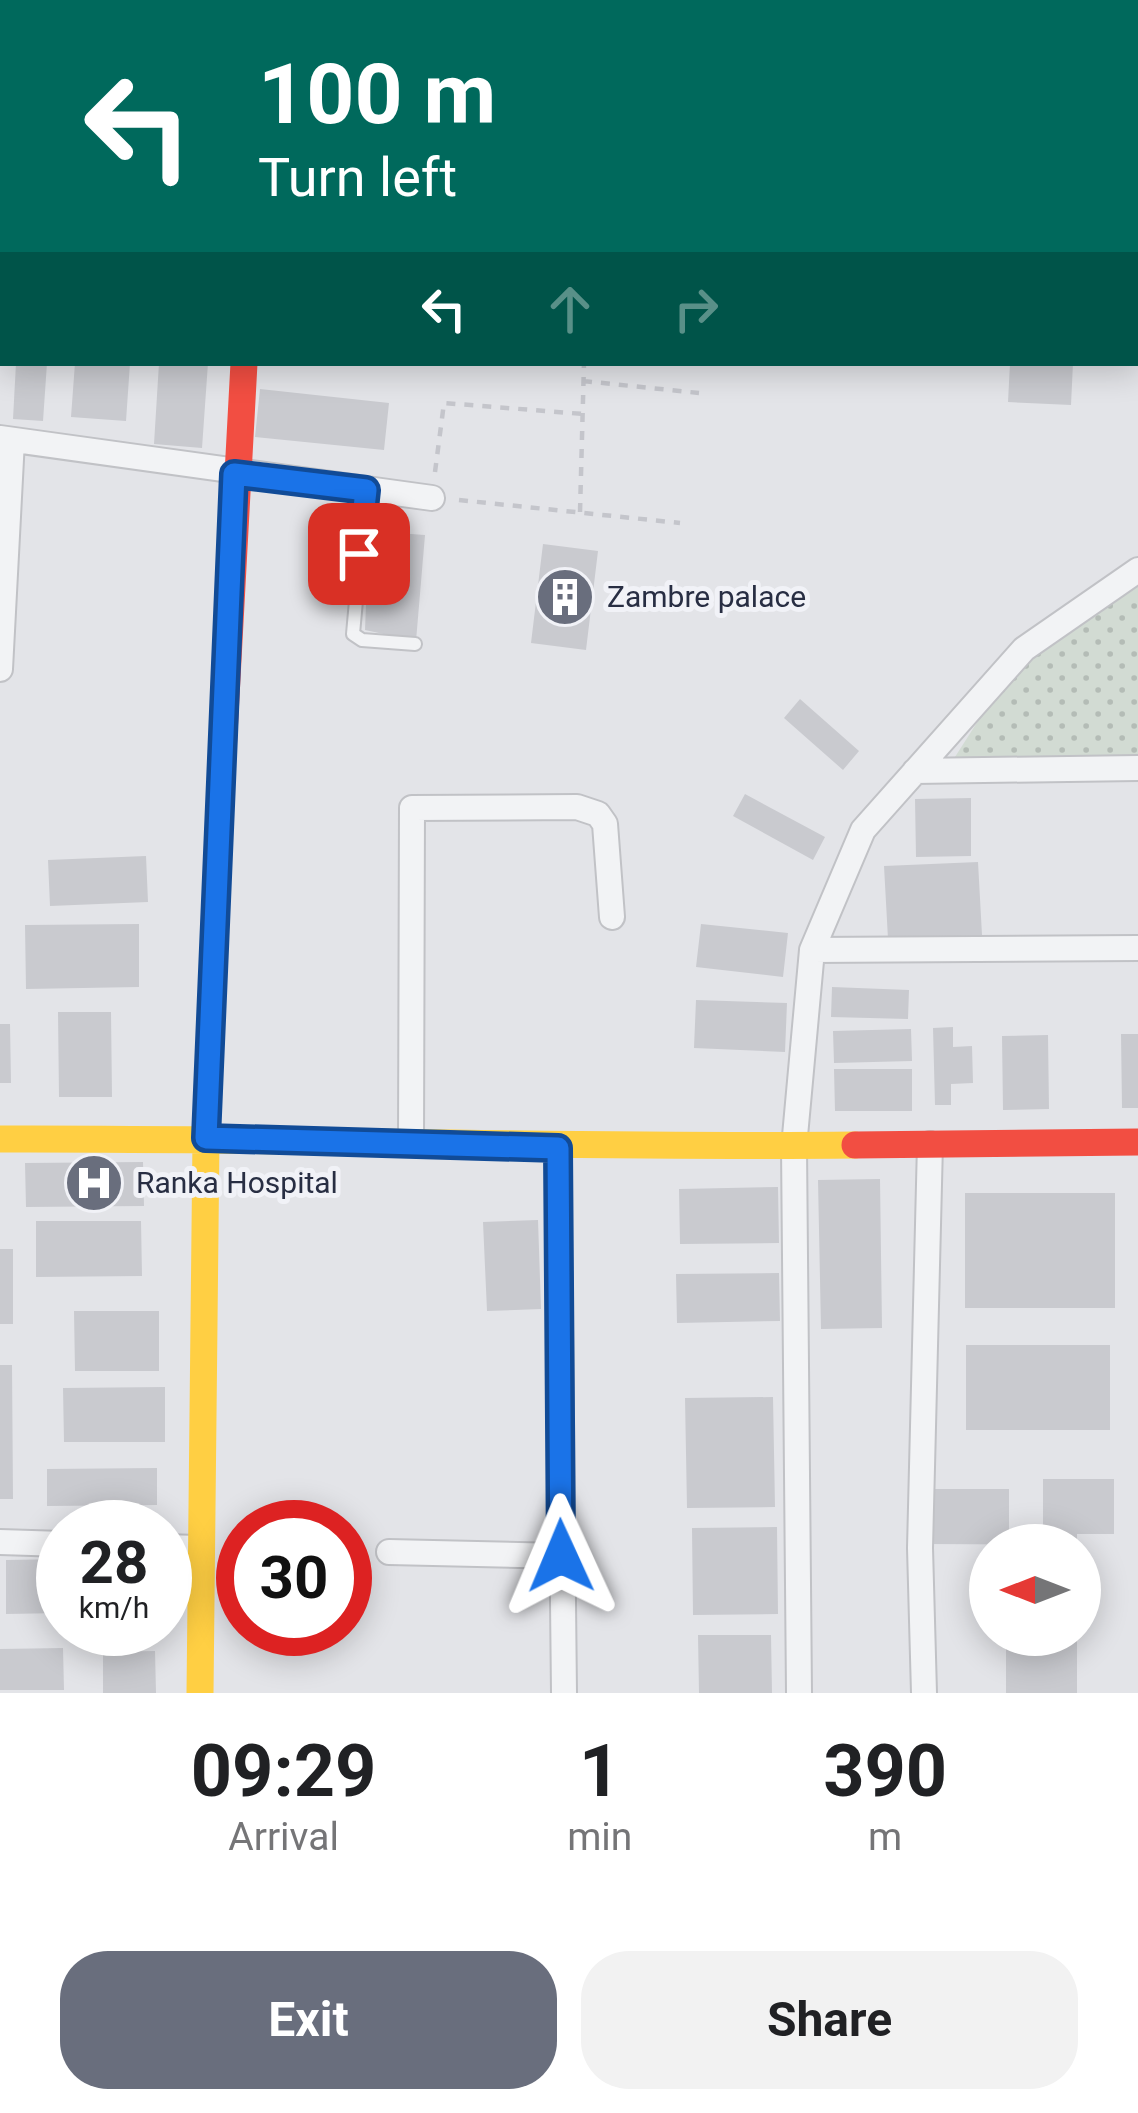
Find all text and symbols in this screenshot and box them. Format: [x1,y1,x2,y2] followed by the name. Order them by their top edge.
[258,45,496,144] text: 100 m
[60,48,216,204] icon: left
[258,146,457,209] text: Turn left
[411,276,477,342] icon: left
[537,276,603,342] icon: ahead
[663,276,729,342] icon: right
[308,503,410,605] pin
[326,521,392,587] icon: arrive
[534,566,596,628] building icon: Zambre palace
[607,579,806,614] place label: Zambre palace
[63,1152,125,1214] hospital icon: Ranka Hospital
[136,1165,338,1200] place label: Ranka Hospital
[498,1493,624,1619] position arrow
[216,1500,372,1656] speed limit sign: 30
[969,1524,1101,1656] north arrow
[969,1524,1101,1656] map controls
[80,1527,148,1598] text: 28
[79,1590,149,1625] text: km/h
[191,1729,376,1814] text: 09:29
[579,1729,620,1814] text: 1
[823,1729,947,1814] text: 390
[228,1814,339,1860] text: Arrival
[567,1814,632,1860] text: min
[868,1814,902,1860] text: m
[60,1951,557,2089] button: Exit
[581,1951,1078,2089] button: Share

